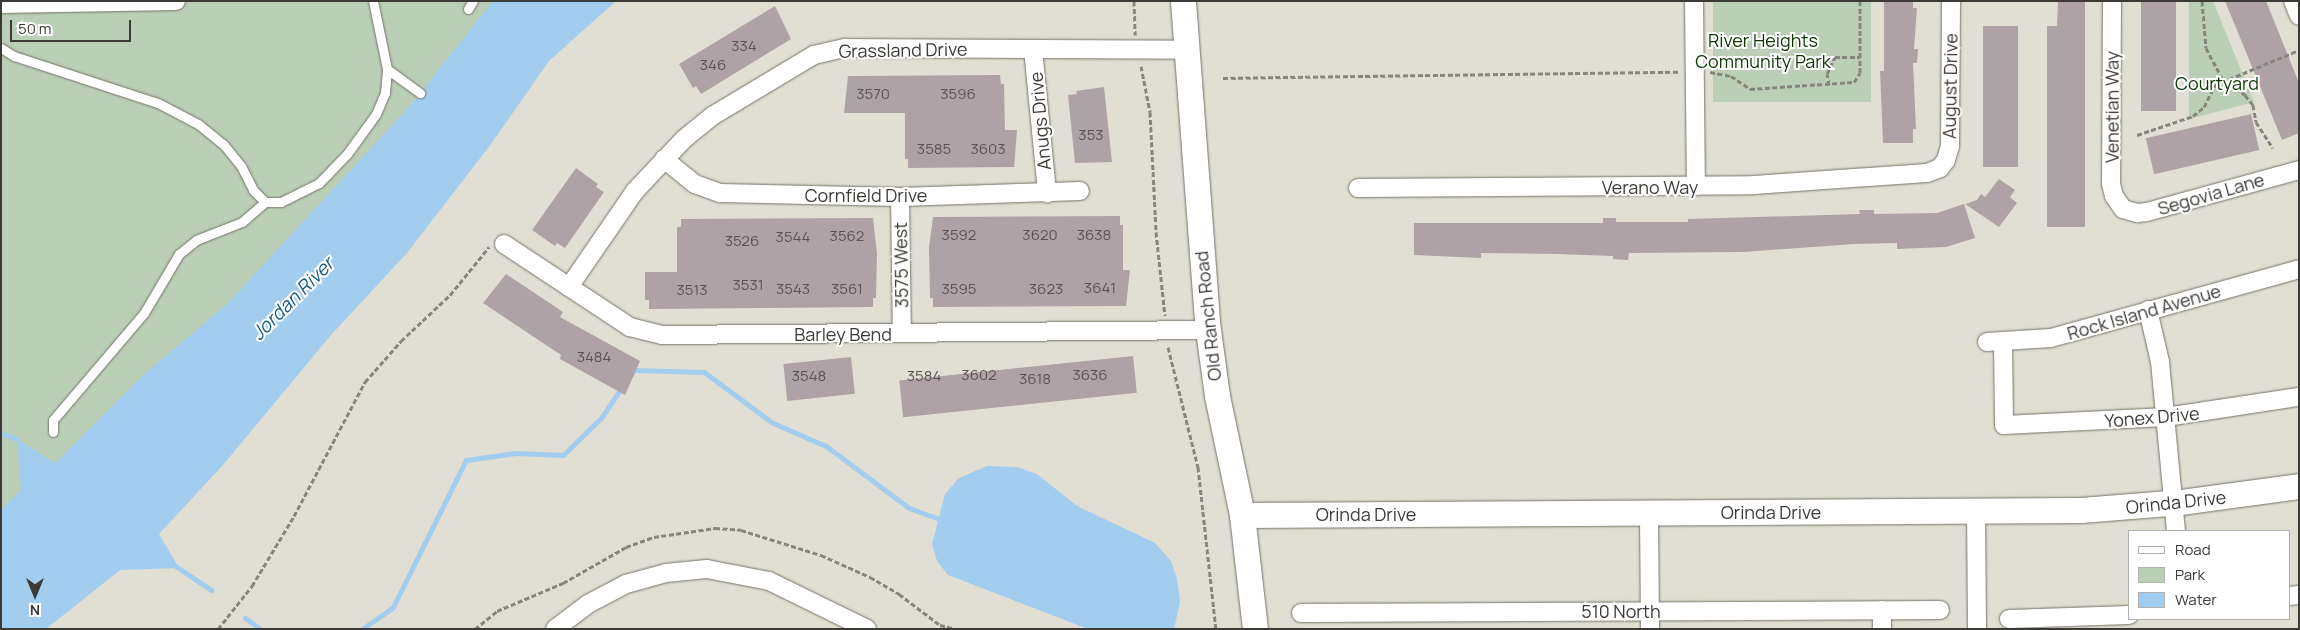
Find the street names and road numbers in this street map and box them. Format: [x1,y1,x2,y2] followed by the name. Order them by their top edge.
[1938,33,1962,139] street label: August Drive
[838,38,968,62] street label: Grassland Drive
[2101,51,2123,163] street label: Venetian Way
[1025,71,1055,171] street label: Anugs Drive
[2155,168,2267,220] street label: Segovia Lane
[1602,176,1698,198] street label: Verano Way
[805,184,927,206] street label: Cornfield Drive
[889,222,913,308] street label: 3575 West
[1190,250,1226,382] street label: Old Ranch Road
[2065,280,2223,344] street label: Rock Island Avenue
[794,323,892,345] street label: Barley Bend
[2104,402,2200,432] street label: Yonex Drive
[2125,486,2227,518] street label: Orinda Drive
[1721,501,1821,523] street label: Orinda Drive
[1316,503,1416,525] street label: Orinda Drive
[1581,600,1661,622] street label: 510 North

